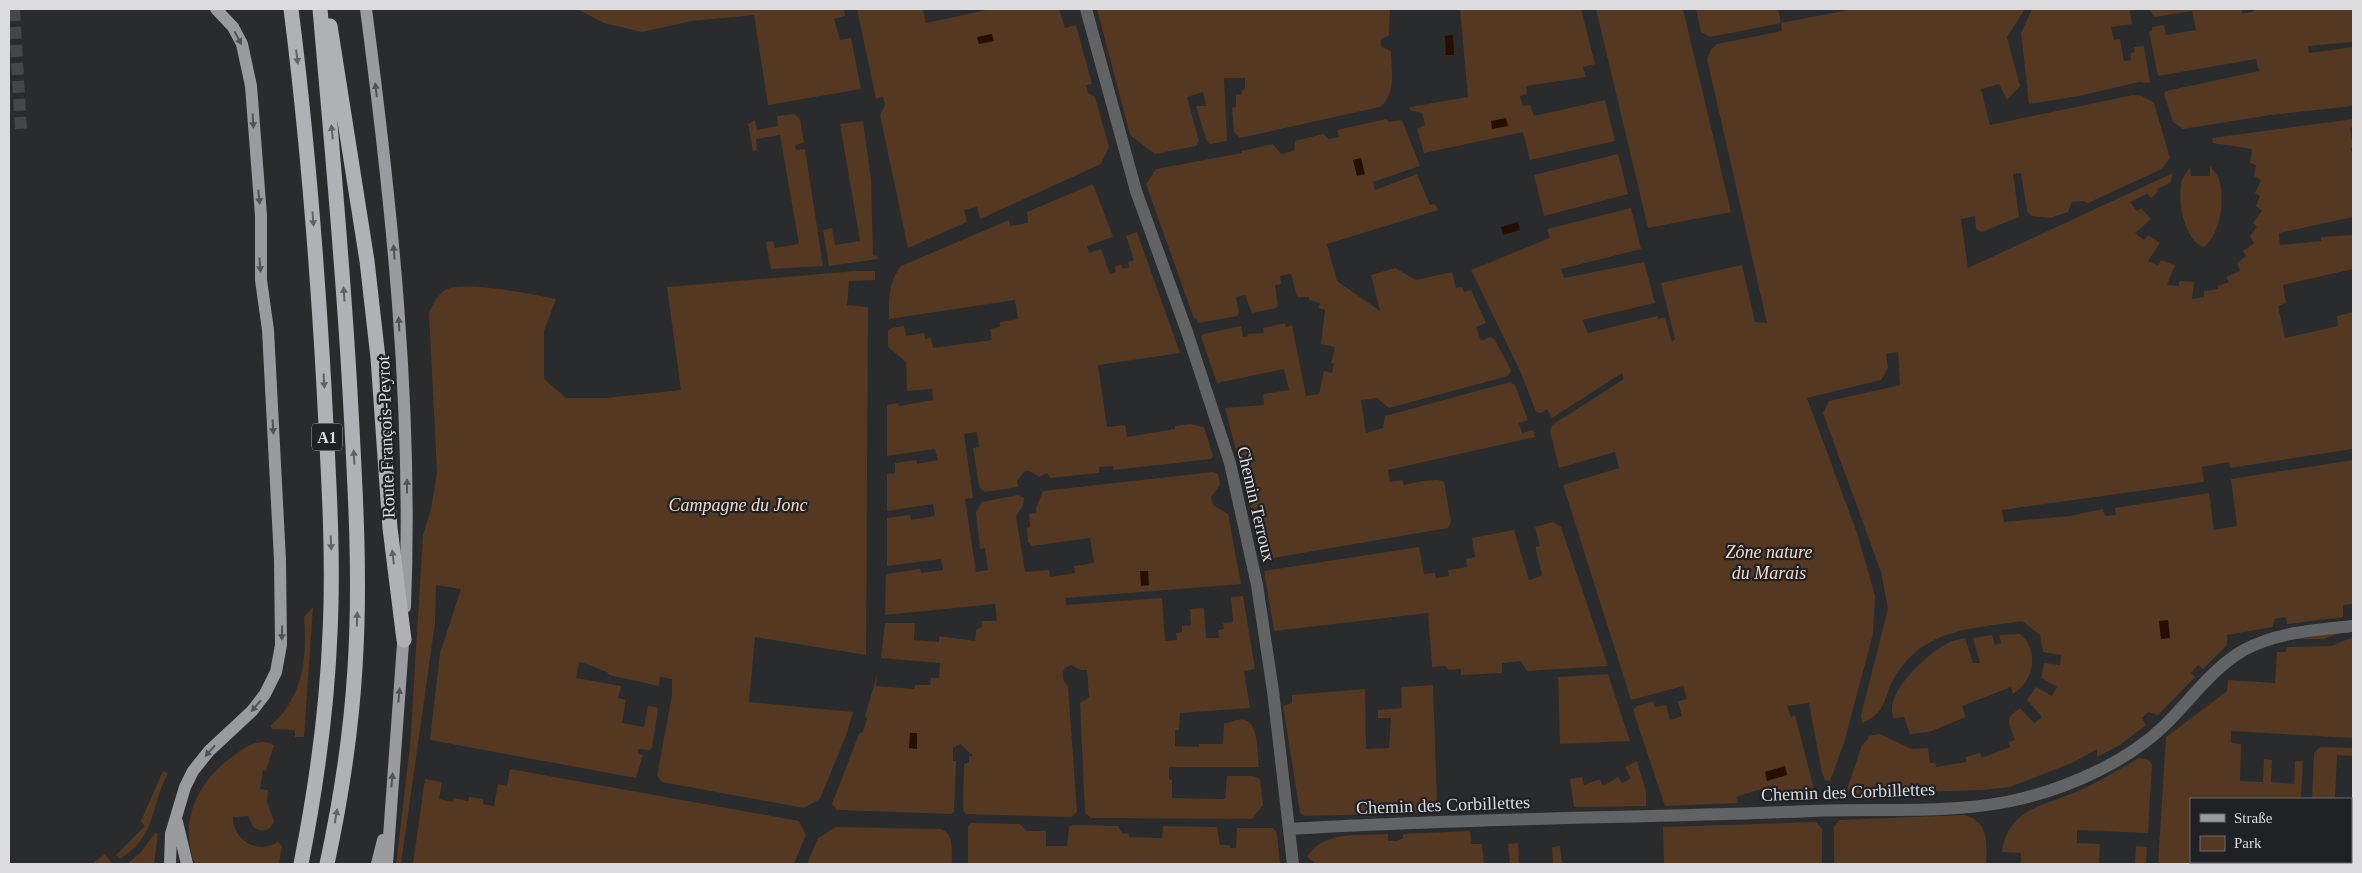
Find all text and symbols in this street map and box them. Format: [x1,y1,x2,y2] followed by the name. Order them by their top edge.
[234,30,242,45] one-way arrow
[293,49,301,65] one-way arrow
[372,82,380,98] one-way arrow
[249,113,257,129] one-way arrow
[328,124,336,140] one-way arrow
[255,189,263,205] one-way arrow
[309,211,317,227] one-way arrow
[390,244,398,260] one-way arrow
[257,257,265,273] one-way arrow
[340,286,348,302] one-way arrow
[395,316,403,332] one-way arrow
[373,355,399,519] street label: Route François-Peyrot
[320,373,328,389] one-way arrow
[270,419,278,435] one-way arrow
[312,424,342,451] road number: A1
[1233,444,1279,564] street label: Chemin Terroux
[349,448,357,464] one-way arrow
[403,478,411,494] one-way arrow
[669,495,807,515] park label: Campagne du Jonc
[327,536,335,552] one-way arrow
[1726,542,1812,583] park label: Zône nature du Marais
[389,549,397,565] one-way arrow
[353,611,361,627] one-way arrow
[278,626,286,642] one-way arrow
[395,687,403,703] one-way arrow
[251,699,262,712] one-way arrow
[204,744,216,756] one-way arrow
[389,771,397,787] one-way arrow
[1761,779,1935,805] street label: Chemin des Corbillettes
[1356,792,1530,818] street label: Chemin des Corbillettes
[2190,798,2352,863] legend
[333,808,341,824] one-way arrow
[2234,810,2273,826] text: Straße
[2234,835,2262,851] text: Park

